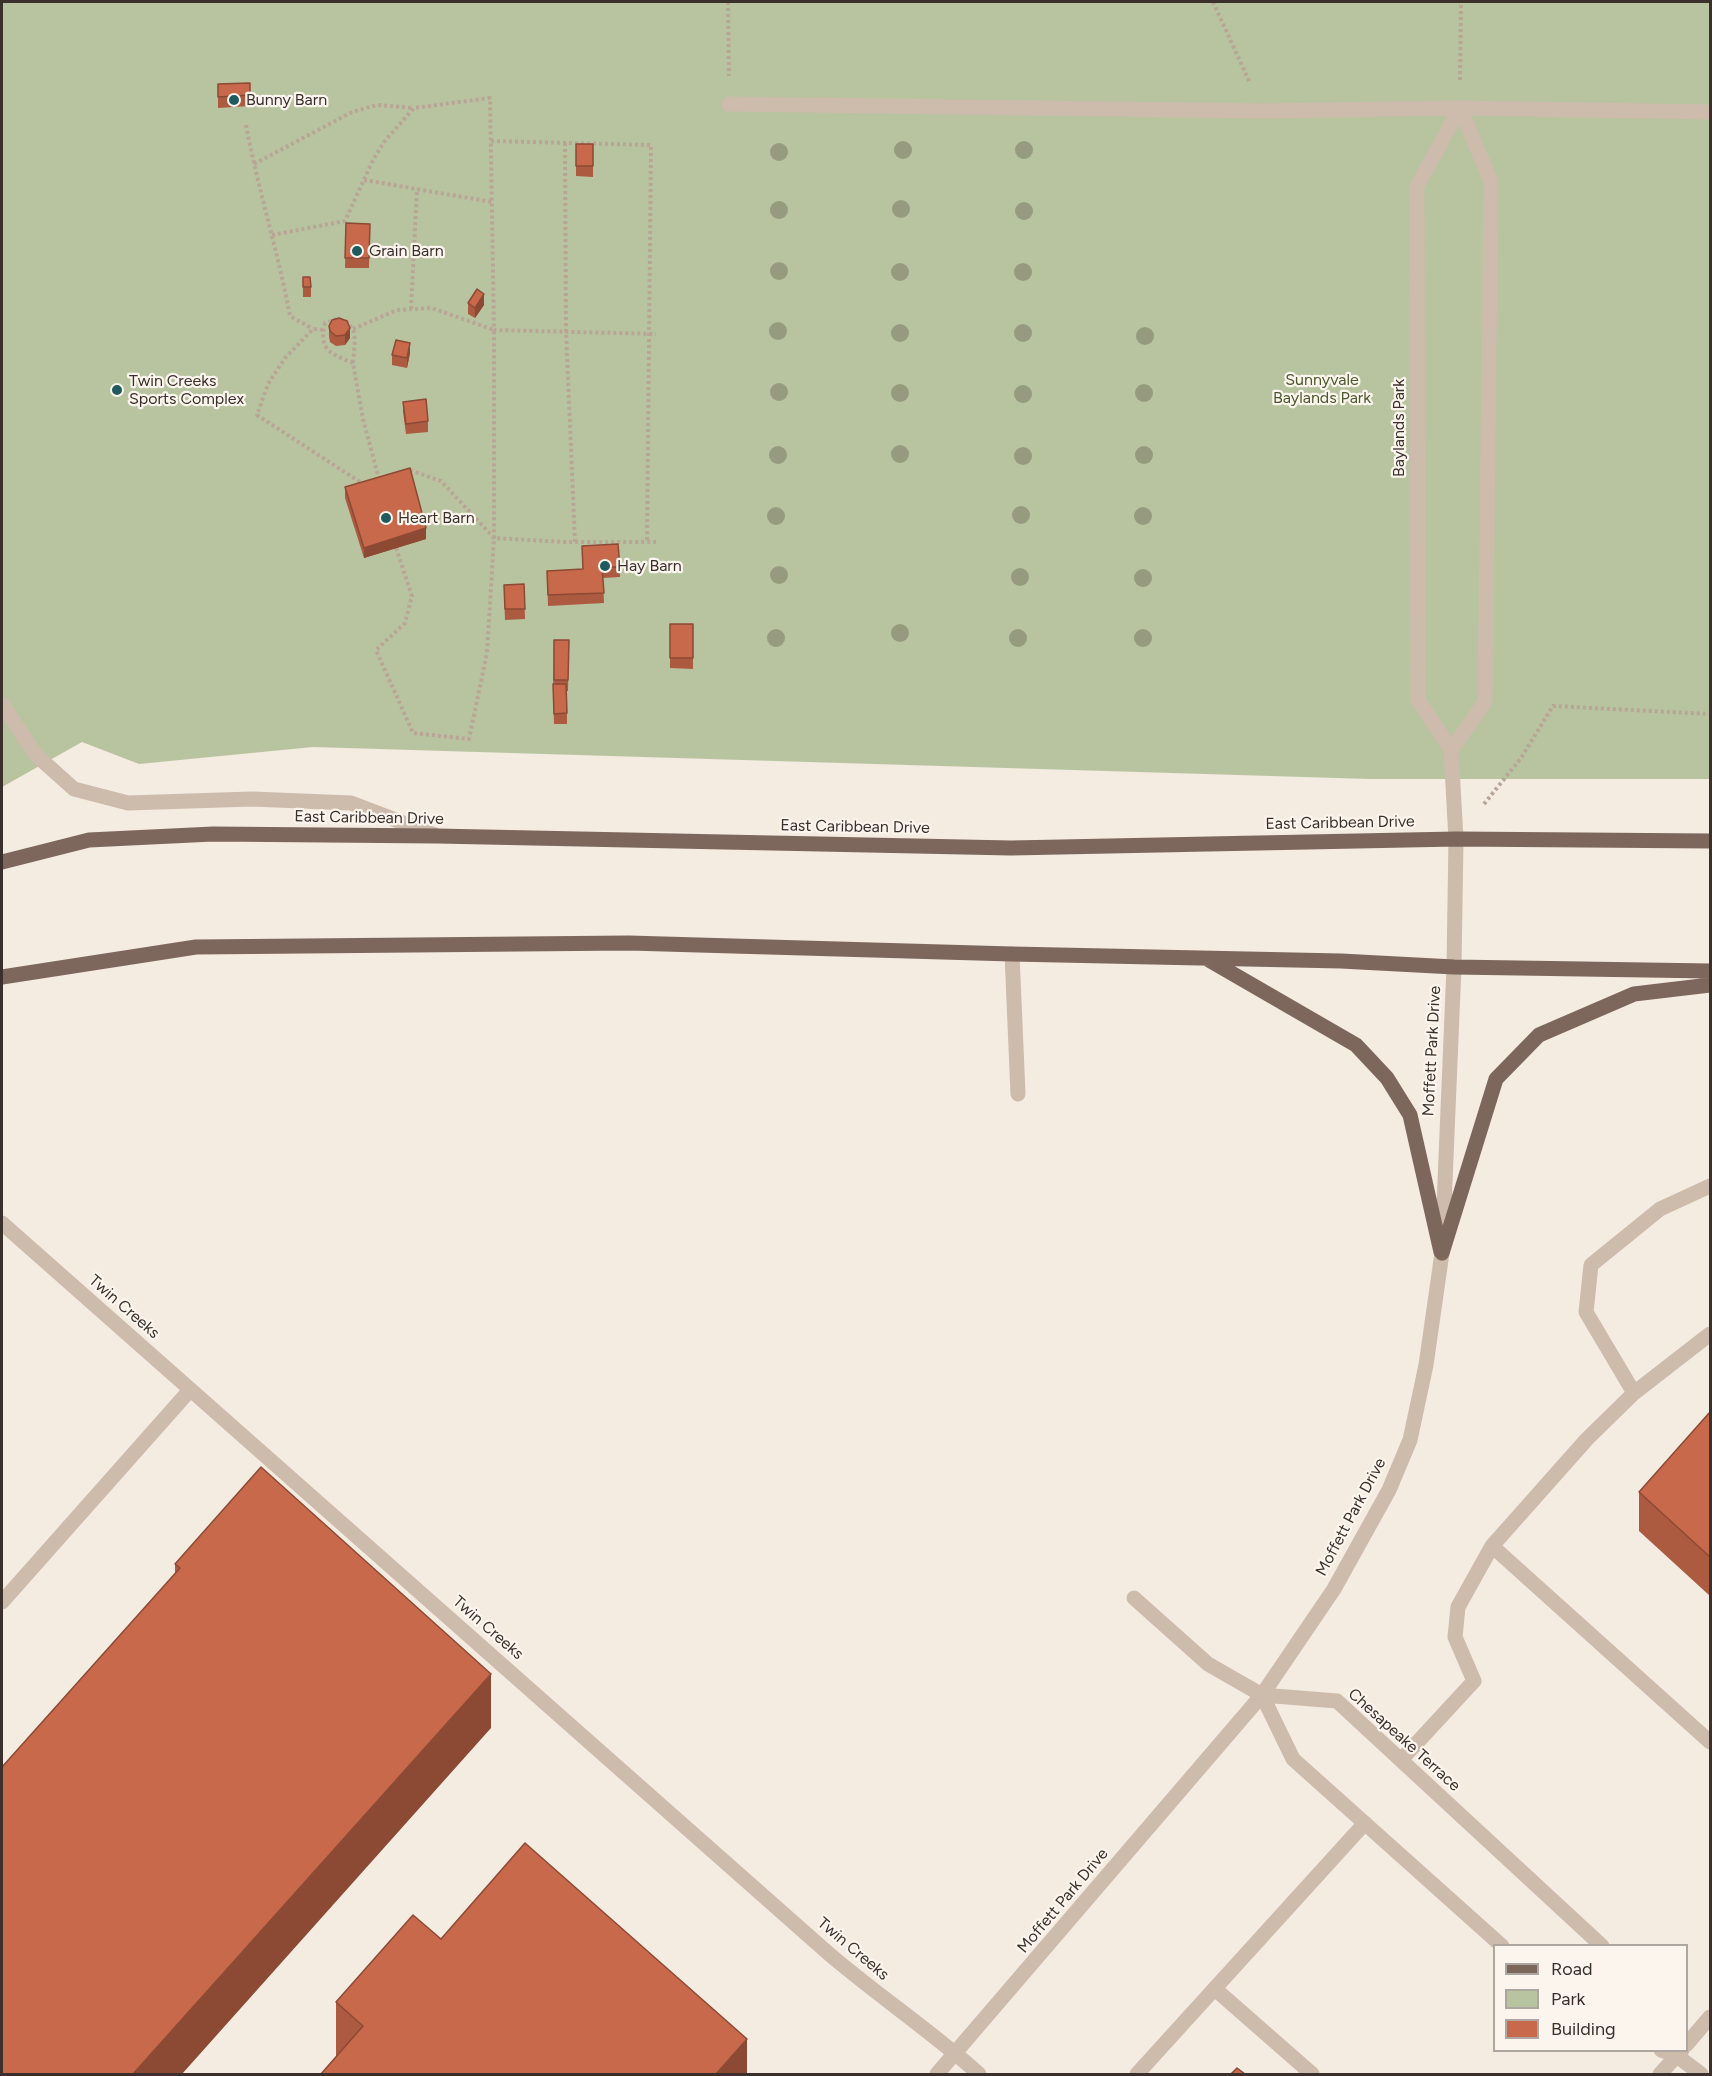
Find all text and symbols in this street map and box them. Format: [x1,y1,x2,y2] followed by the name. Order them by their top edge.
[246,90,327,110] place label: Bunny Barn
[227,93,241,107] marker: Bunny Barn
[369,241,444,261] place label: Grain Barn
[350,244,364,258] marker: Grain Barn
[1273,370,1371,408] park label: Sunnyvale Baylands Park
[129,371,244,409] place label: Twin Creeks Sports Complex
[1389,379,1409,477] street label: Baylands Park
[110,383,124,397] marker: Twin Creeks Sports Complex
[398,508,475,528] place label: Heart Barn
[379,511,393,525] marker: Heart Barn
[617,556,682,576] place label: Hay Barn
[598,559,612,573] marker: Hay Barn
[294,807,444,829] street label: East Caribbean Drive
[1265,812,1415,834] street label: East Caribbean Drive
[780,816,930,838] street label: East Caribbean Drive
[1419,985,1445,1117] street label: Moffett Park Drive
[85,1271,163,1343] street label: Twin Creeks
[1312,1455,1390,1579] street label: Moffett Park Drive
[449,1592,527,1664] street label: Twin Creeks
[1344,1685,1464,1795] street label: Chesapeake Terrace
[1014,1845,1112,1957] street label: Moffett Park Drive
[813,1914,893,1984] street label: Twin Creeks
[1493,1944,1688,2052] legend
[1551,1958,1592,1980] text: Road
[1551,1988,1585,2010] text: Park
[1551,2018,1616,2040] text: Building

